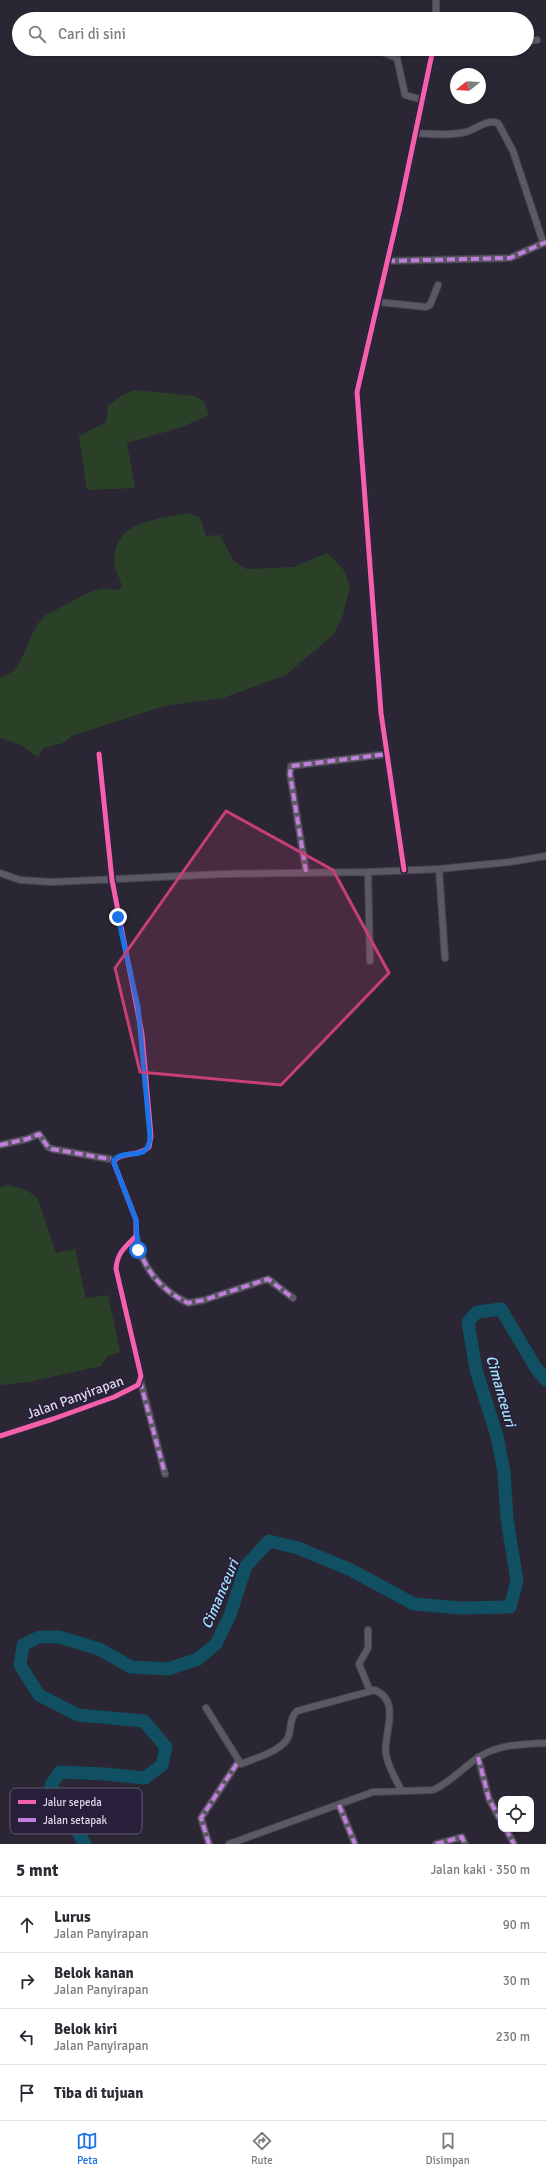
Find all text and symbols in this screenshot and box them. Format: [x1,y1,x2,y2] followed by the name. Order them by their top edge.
[12,12,534,56] search box
[26,23,48,45] icon: search
[58,25,126,43] text: Cari di sini
[450,68,486,104] north arrow
[109,908,127,926] route end
[129,1241,147,1259] route start
[482,1353,520,1431] water label: Cimanceuri
[24,1372,126,1423] street label: Jalan Panyirapan
[197,1555,243,1631] water label: Cimanceuri
[10,1788,142,1834] legend
[43,1796,102,1809] text: Jalur sepeda
[498,1796,534,1832] map controls
[498,1796,534,1832] button: locate
[43,1814,108,1827] text: Jalan setapak
[16,1860,58,1881] text: 5 mnt
[431,1862,530,1878] text: Jalan kaki · 350 m
[54,1908,91,1926] text: Lurus
[16,1914,38,1936] icon: ahead
[503,1917,530,1933] text: 90 m
[54,1926,149,1942] text: Jalan Panyirapan
[54,1964,134,1982] text: Belok kanan
[16,1970,38,1992] icon: right
[503,1973,530,1989] text: 30 m
[54,1982,149,1998] text: Jalan Panyirapan
[54,2020,117,2038] text: Belok kiri
[16,2026,38,2048] icon: left
[496,2029,530,2045] text: 230 m
[54,2038,149,2054] text: Jalan Panyirapan
[16,2082,38,2104] icon: arrive
[54,2084,144,2102] text: Tiba di tujuan
[76,2130,98,2167] tab: Peta
[251,2130,273,2167] tab: Rute
[426,2130,470,2167] tab: Disimpan

